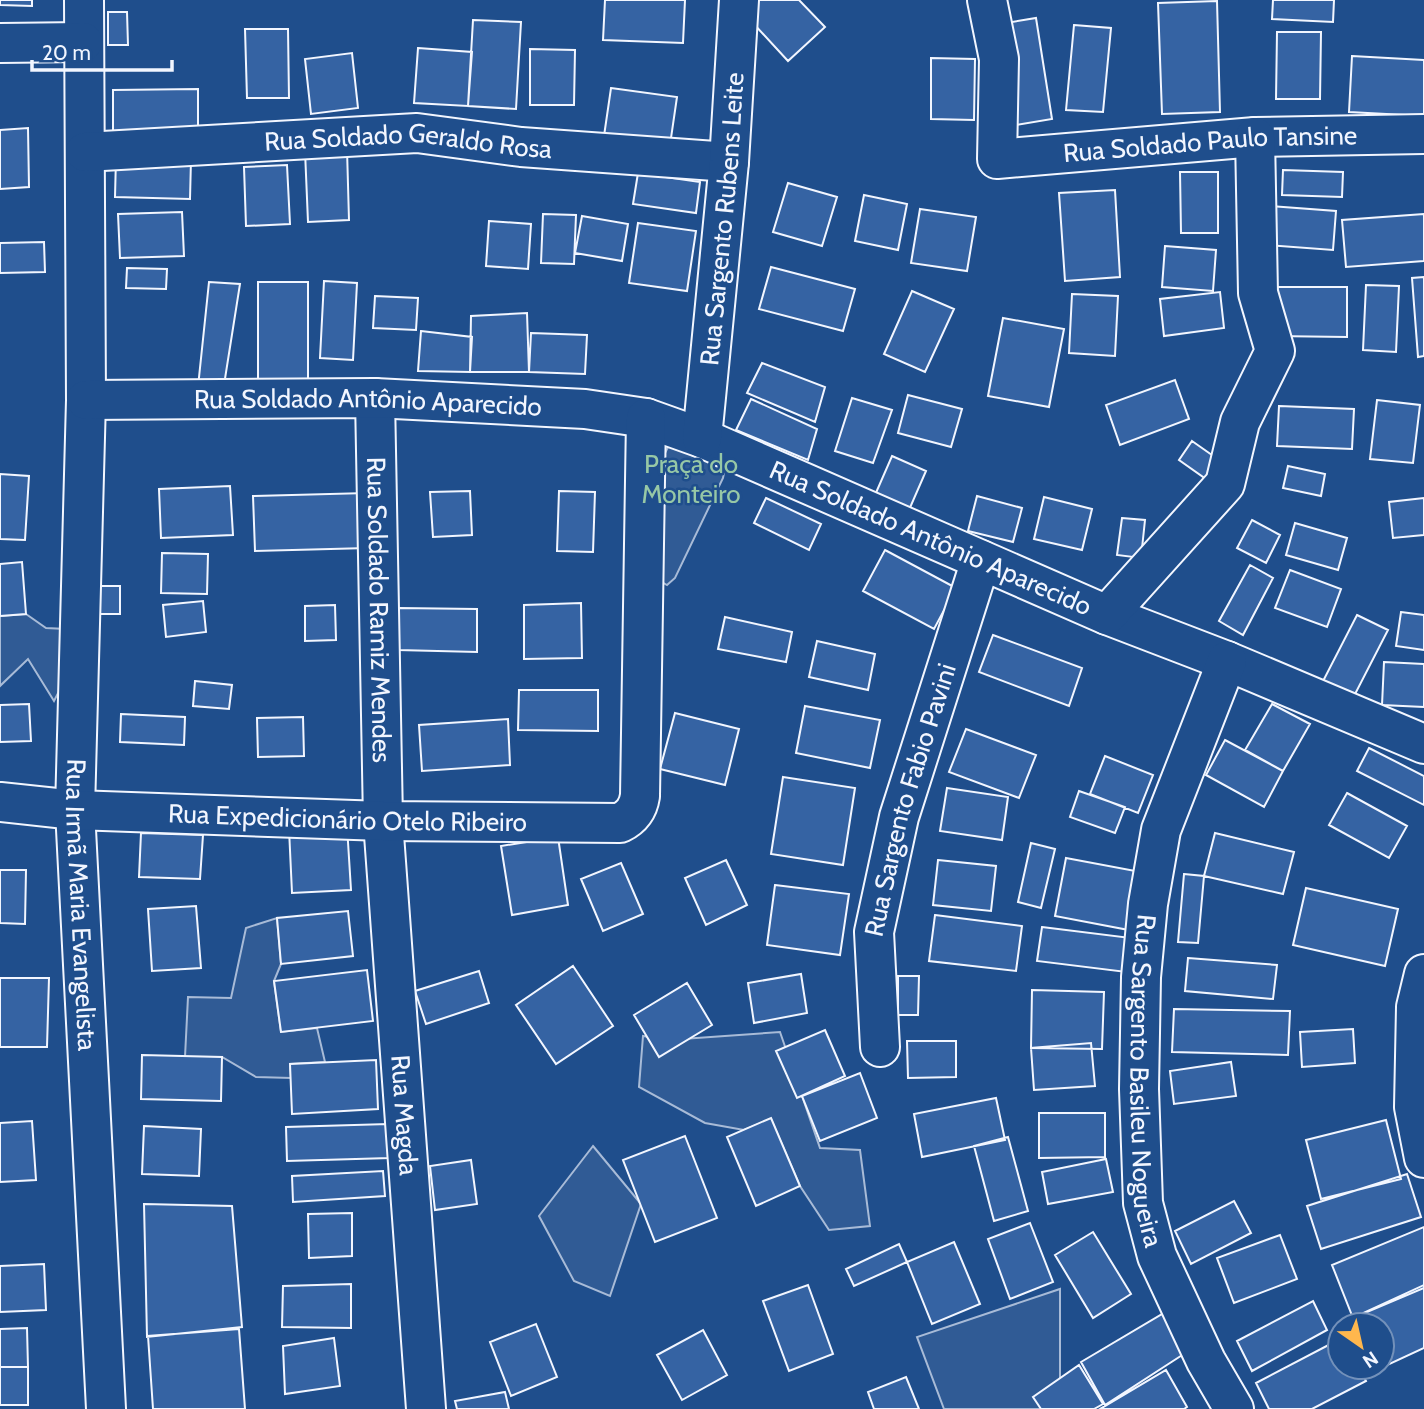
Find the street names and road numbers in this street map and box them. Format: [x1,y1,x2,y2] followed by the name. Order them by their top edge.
[693,71,750,367] street label: Rua Sargento Rubens Leite
[263,116,554,165] street label: Rua Soldado Geraldo Rosa
[1062,119,1357,169] street label: Rua Soldado Paulo Tansine
[194,382,543,423] street label: Rua Soldado Antônio Aparecido
[765,454,1097,622] street label: Rua Soldado Antônio Aparecido
[360,457,398,764] street label: Rua Soldado Ramiz Mendes
[857,659,963,940] street label: Rua Sargento Fabio Pavini
[59,758,103,1052] street label: Rua Irmã Maria Evangelista
[167,797,527,838] street label: Rua Expedicionário Otelo Ribeiro
[1123,913,1170,1251] street label: Rua Sargento Basileu Nogueira
[384,1054,425,1177] street label: Rua Magda

